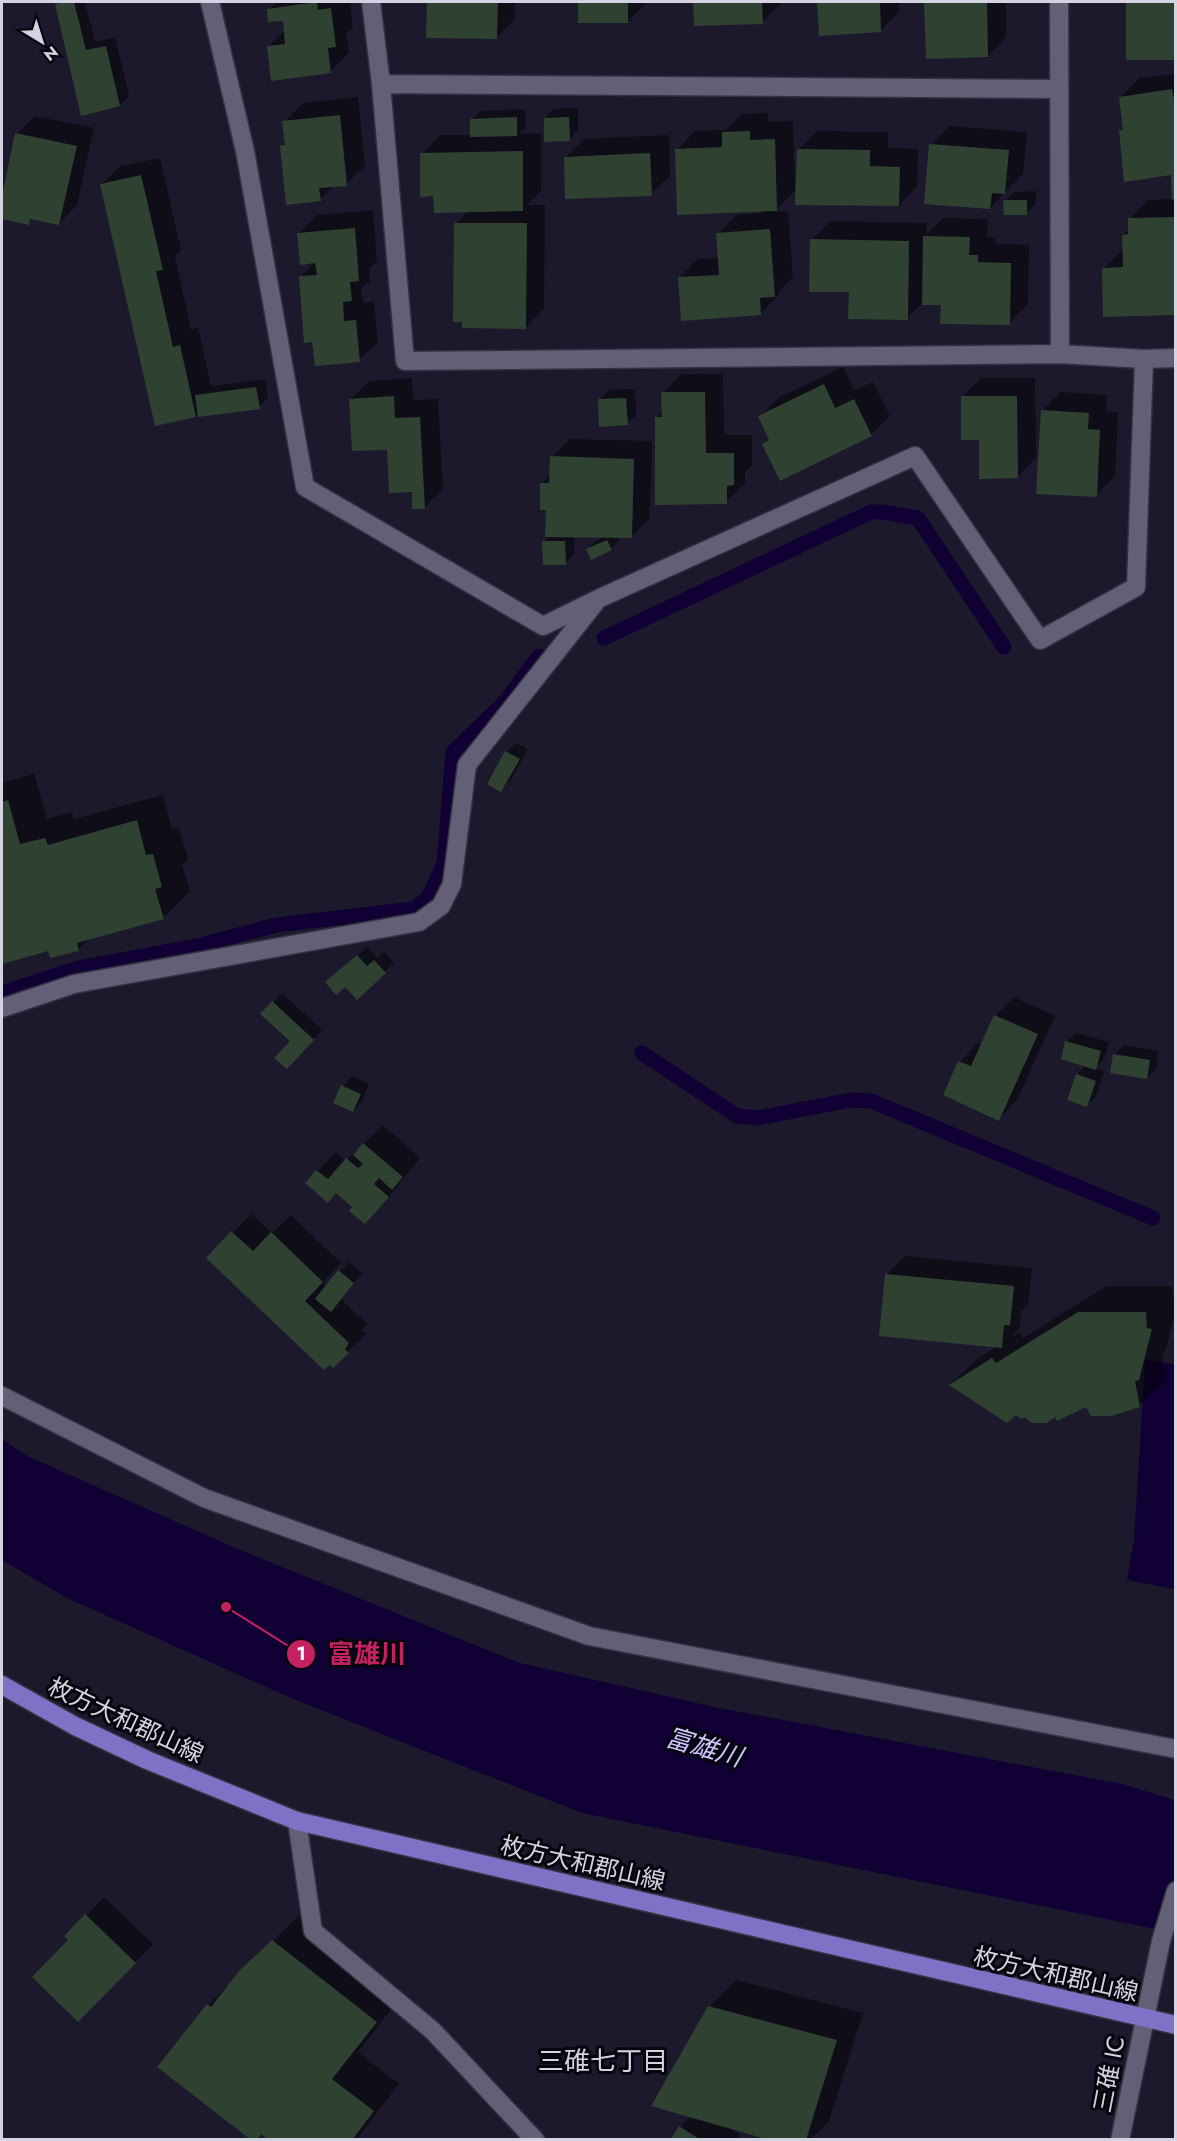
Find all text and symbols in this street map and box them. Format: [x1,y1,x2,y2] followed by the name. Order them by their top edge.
[12,12,72,72] north arrow
[39,40,63,66] text: N
[286,1632,418,1676] callout: 富雄川
[328,1635,406,1673] text: 富雄川
[296,1641,306,1667] text: 1
[42,1669,210,1771] street label: 枚方大和郡山線
[661,1718,750,1777] water label: 富雄川
[497,1827,669,1899] street label: 枚方大和郡山線
[970,1938,1142,2010] street label: 枚方大和郡山線
[1084,2033,1134,2115] street label: 三碓 IC
[538,2042,668,2080] district label: 三碓七丁目

